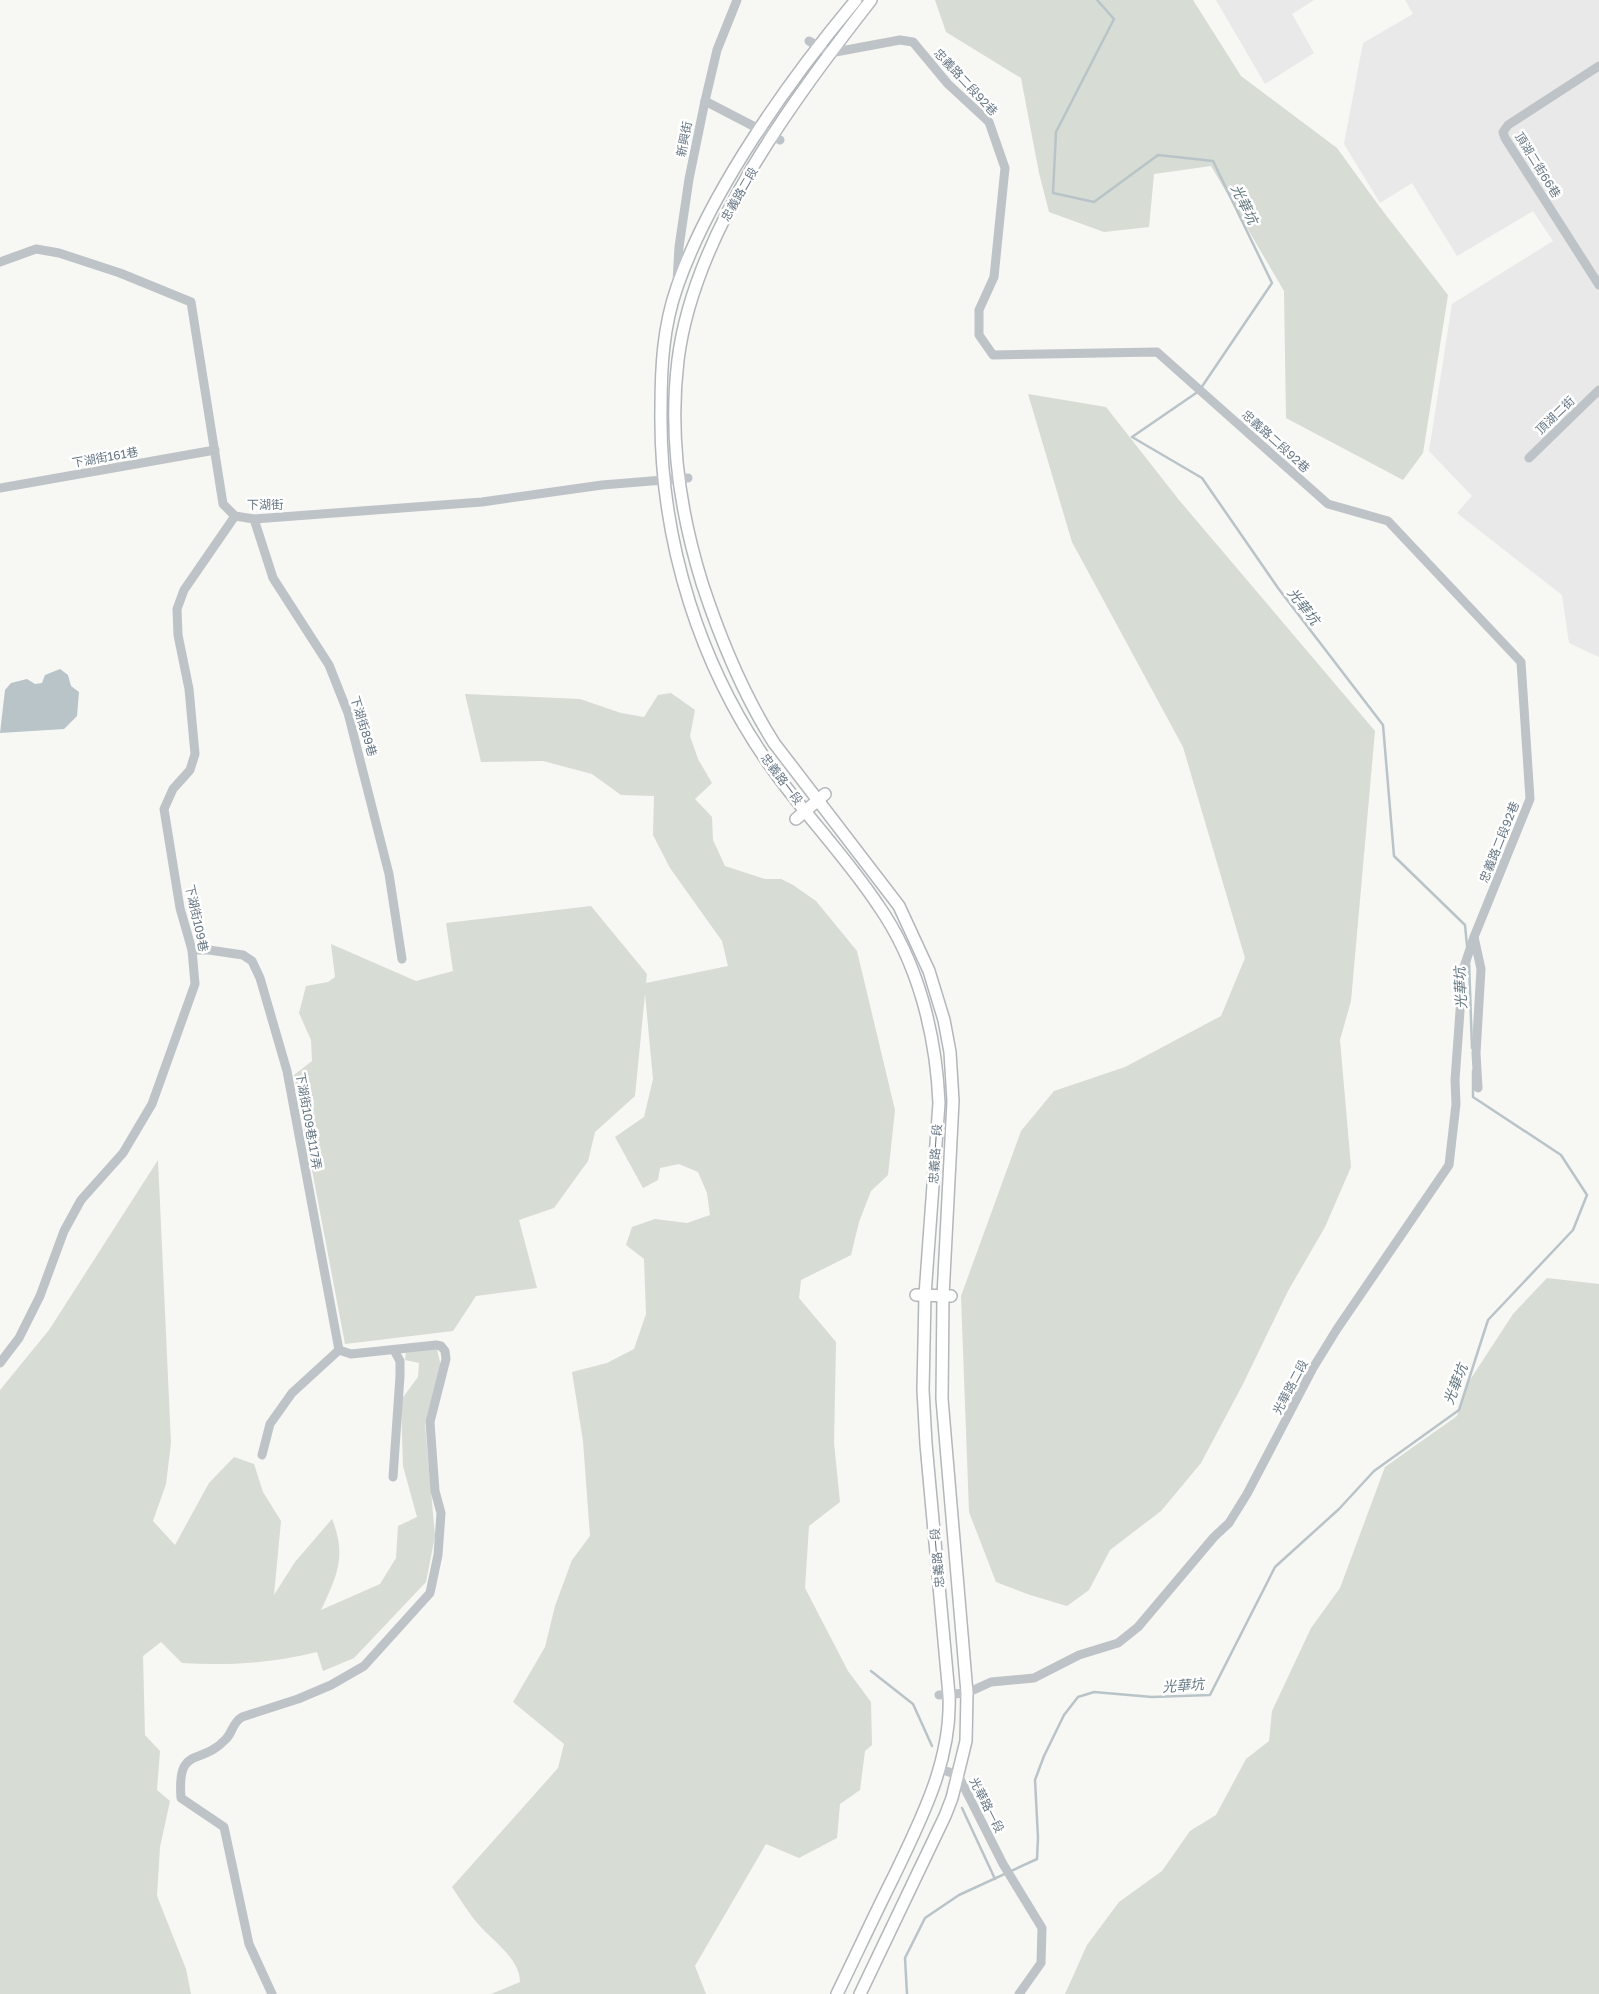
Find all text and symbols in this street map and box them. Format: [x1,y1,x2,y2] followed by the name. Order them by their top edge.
[931,45,1001,119] street label: 忠義路二段92巷
[673,120,695,158] street label: 新興街
[1512,129,1564,201] street label: 頂湖二街66巷
[718,164,760,224] street label: 忠義路二段
[1228,181,1263,228] water label: 光華坑
[1533,393,1577,437] street label: 頂湖二街
[1239,407,1313,475] street label: 忠義路二段92巷
[71,444,139,470] street label: 下湖街161巷
[247,497,283,512] street label: 下湖街
[1284,584,1325,629] water label: 光華坑
[348,694,380,758] street label: 下湖街89巷
[758,751,806,807] street label: 忠義路一段
[1476,799,1522,885] street label: 忠義路二段92巷
[183,883,211,953] street label: 下湖街109巷
[1450,965,1470,1009] water label: 光華坑
[293,1071,325,1171] street label: 下湖街109巷117弄
[925,1124,945,1184] street label: 忠義路一段
[1269,1357,1311,1417] street label: 光華路二段
[1440,1359,1471,1407] water label: 光華坑
[927,1527,947,1589] street label: 忠義路一段
[1161,1675,1207,1695] water label: 光華坑
[967,1775,1007,1835] street label: 光華路一段

